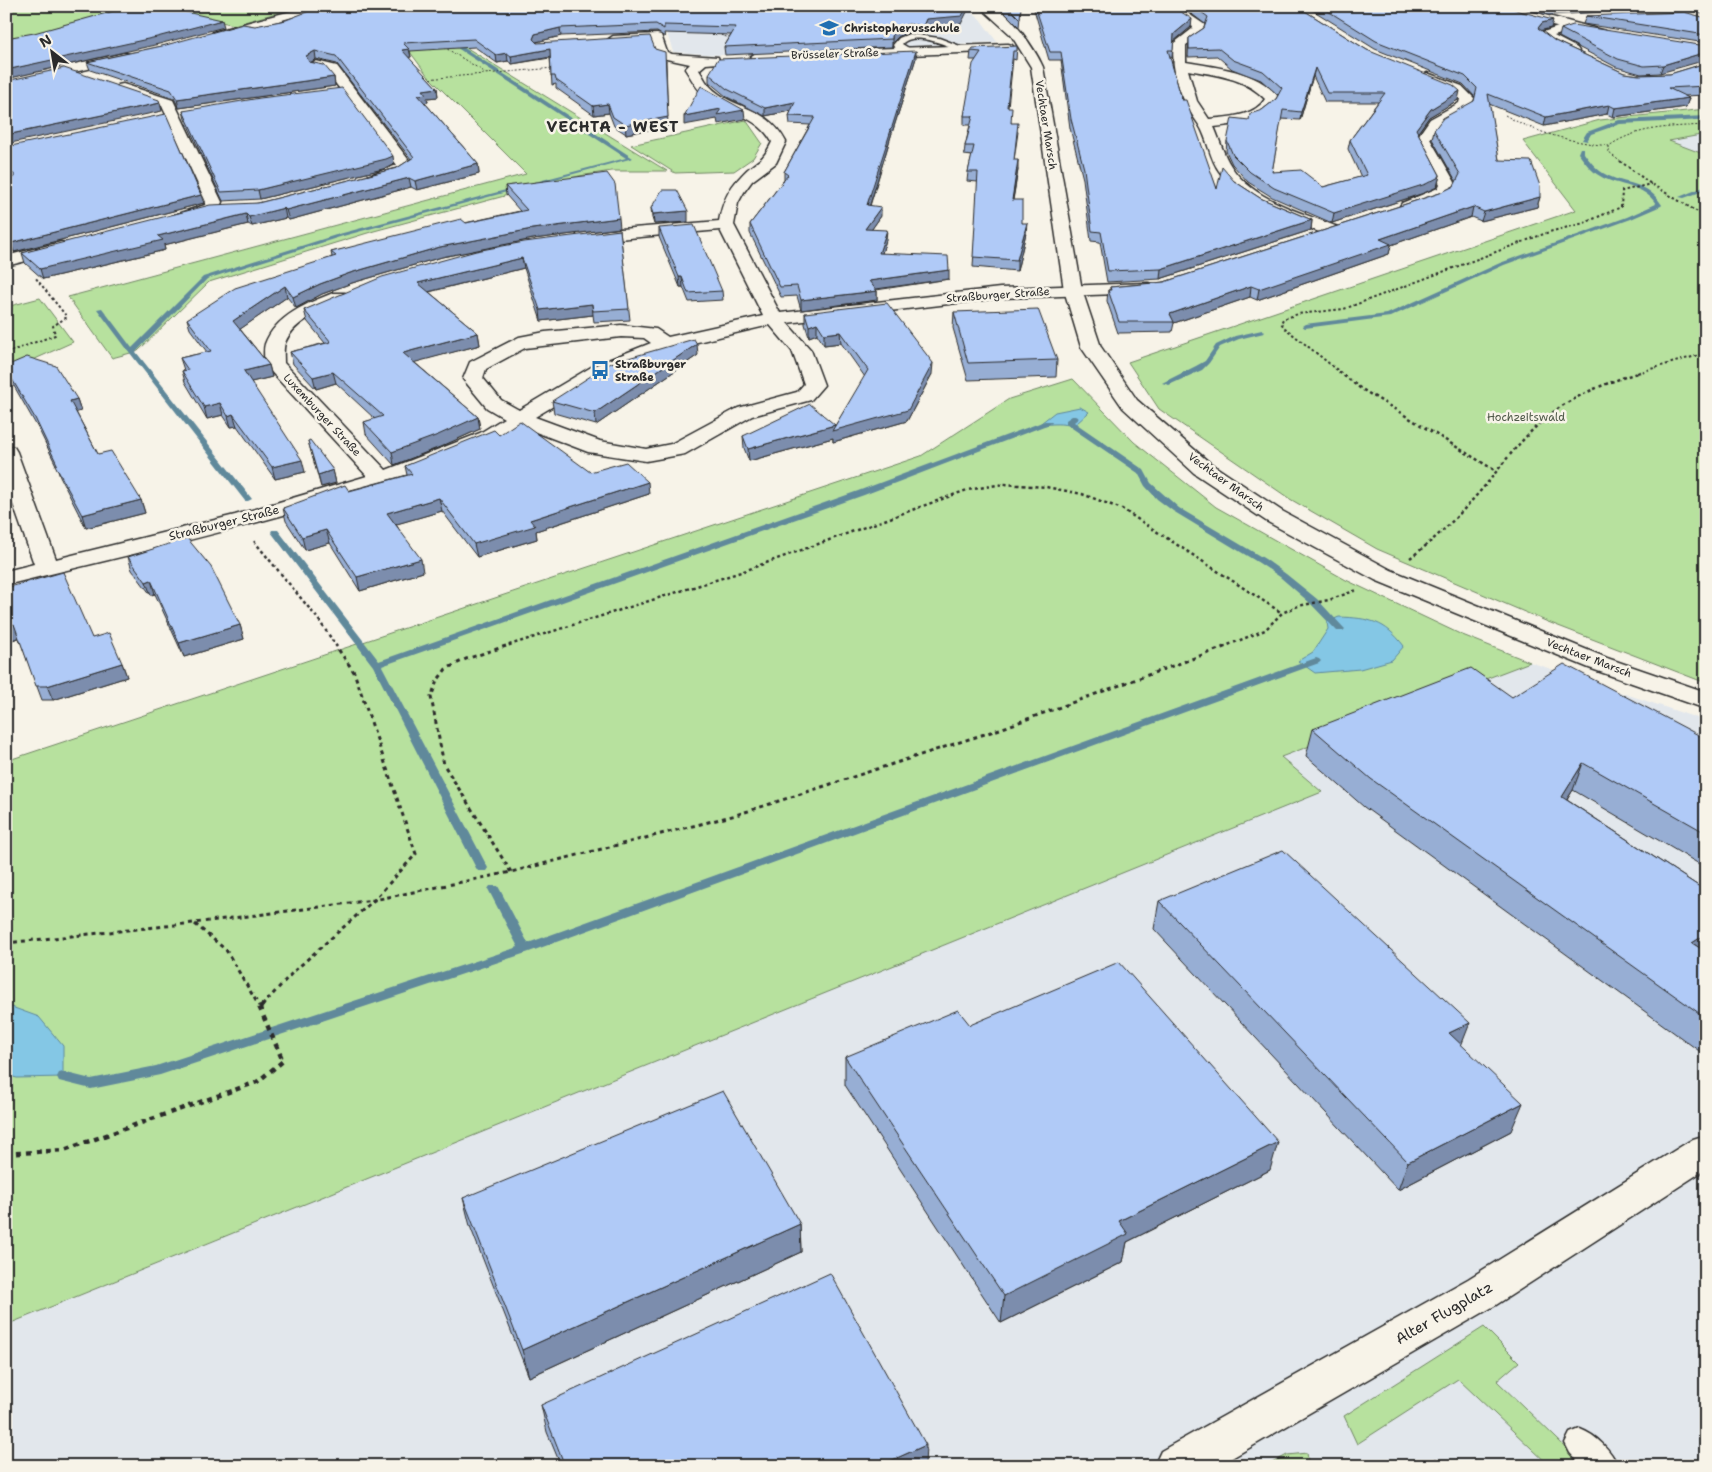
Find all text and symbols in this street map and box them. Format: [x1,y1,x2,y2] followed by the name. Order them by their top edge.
[818,17,840,39] school or university icon: Christopherusschule
[844,21,960,36] place label: Christopherusschule
[28,28,78,78] north arrow
[36,30,55,51] text: N
[791,45,879,63] street label: Brüsseler Straße
[1032,79,1061,171] street label: Vechtaer Marsch
[547,117,679,137] district label: VECHTA - WEST
[946,284,1050,306] street label: Straßburger Straße
[615,357,686,385] place label: Straßburger Straße
[589,359,611,381] bus stop icon: Straßburger Straße
[280,370,364,460] street label: Luxemburger Straße
[1487,410,1565,425] park label: Hochzeitswald
[1185,449,1267,515] street label: Vechtaer Marsch
[167,501,281,544] street label: Straßburger Straße
[1544,635,1634,681] street label: Vechtaer Marsch
[1392,1277,1496,1349] street label: Alter Flugplatz

